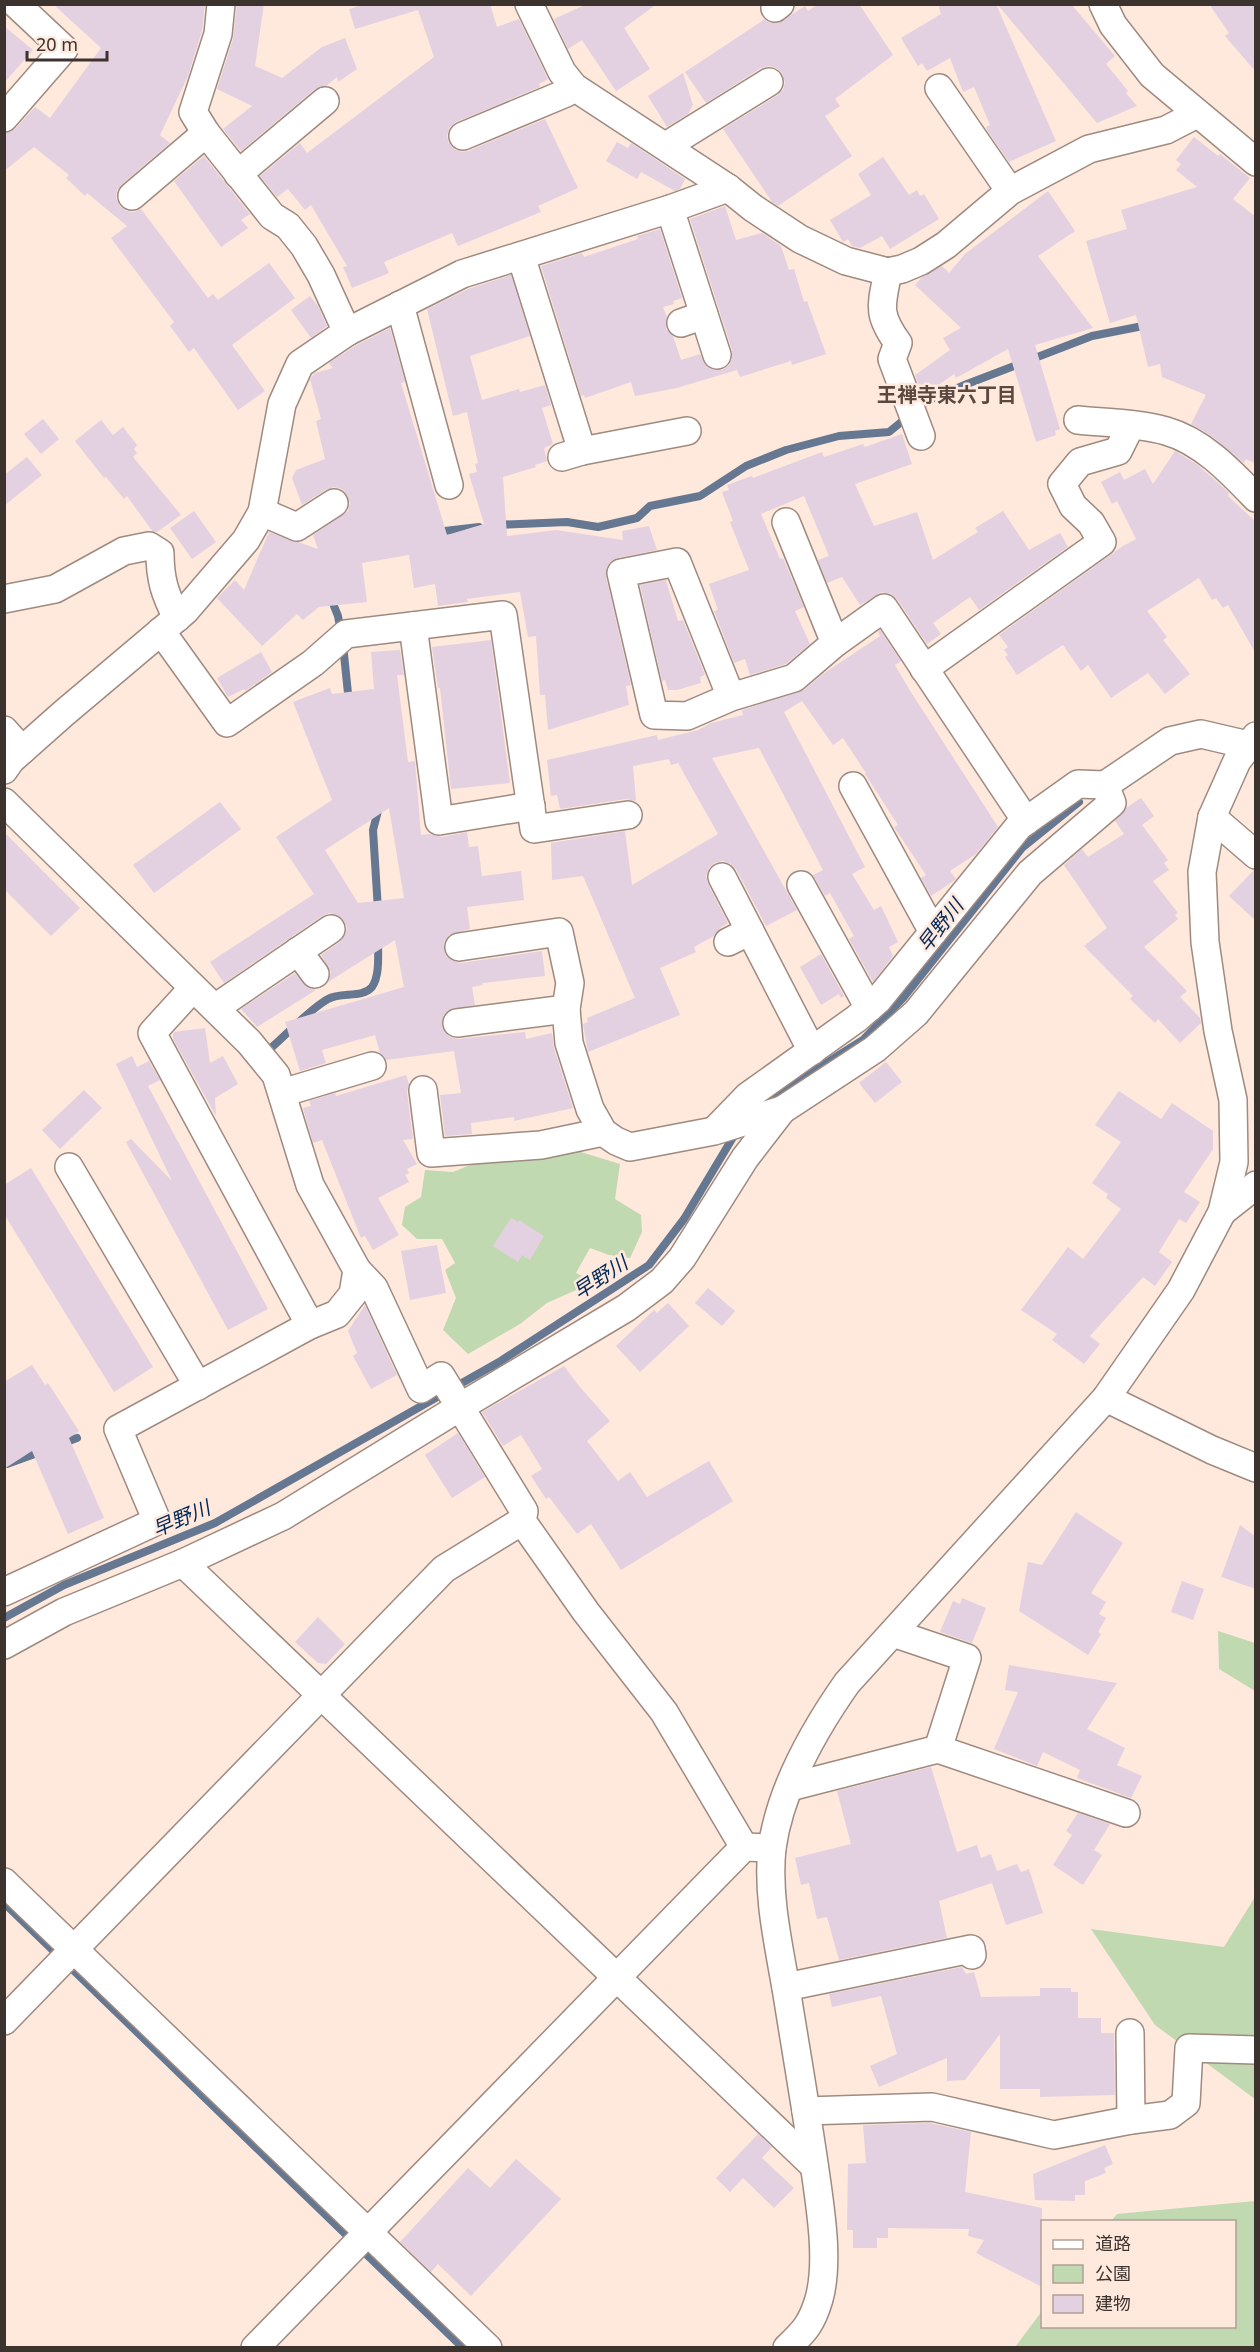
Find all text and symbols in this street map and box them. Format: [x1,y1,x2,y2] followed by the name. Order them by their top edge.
[27,24,106,62] scale bar
[36,32,78,56] text: 20 m
[877,381,1017,408] district label: 王禅寺東六丁目
[911,891,970,957] water label: 早野川
[567,1248,634,1305] water label: 早野川
[148,1493,216,1542] water label: 早野川
[1041,2220,1236,2328] legend
[1095,2231,1131,2255] text: 道路
[1095,2261,1131,2285] text: 公園
[1095,2291,1131,2315] text: 建物

